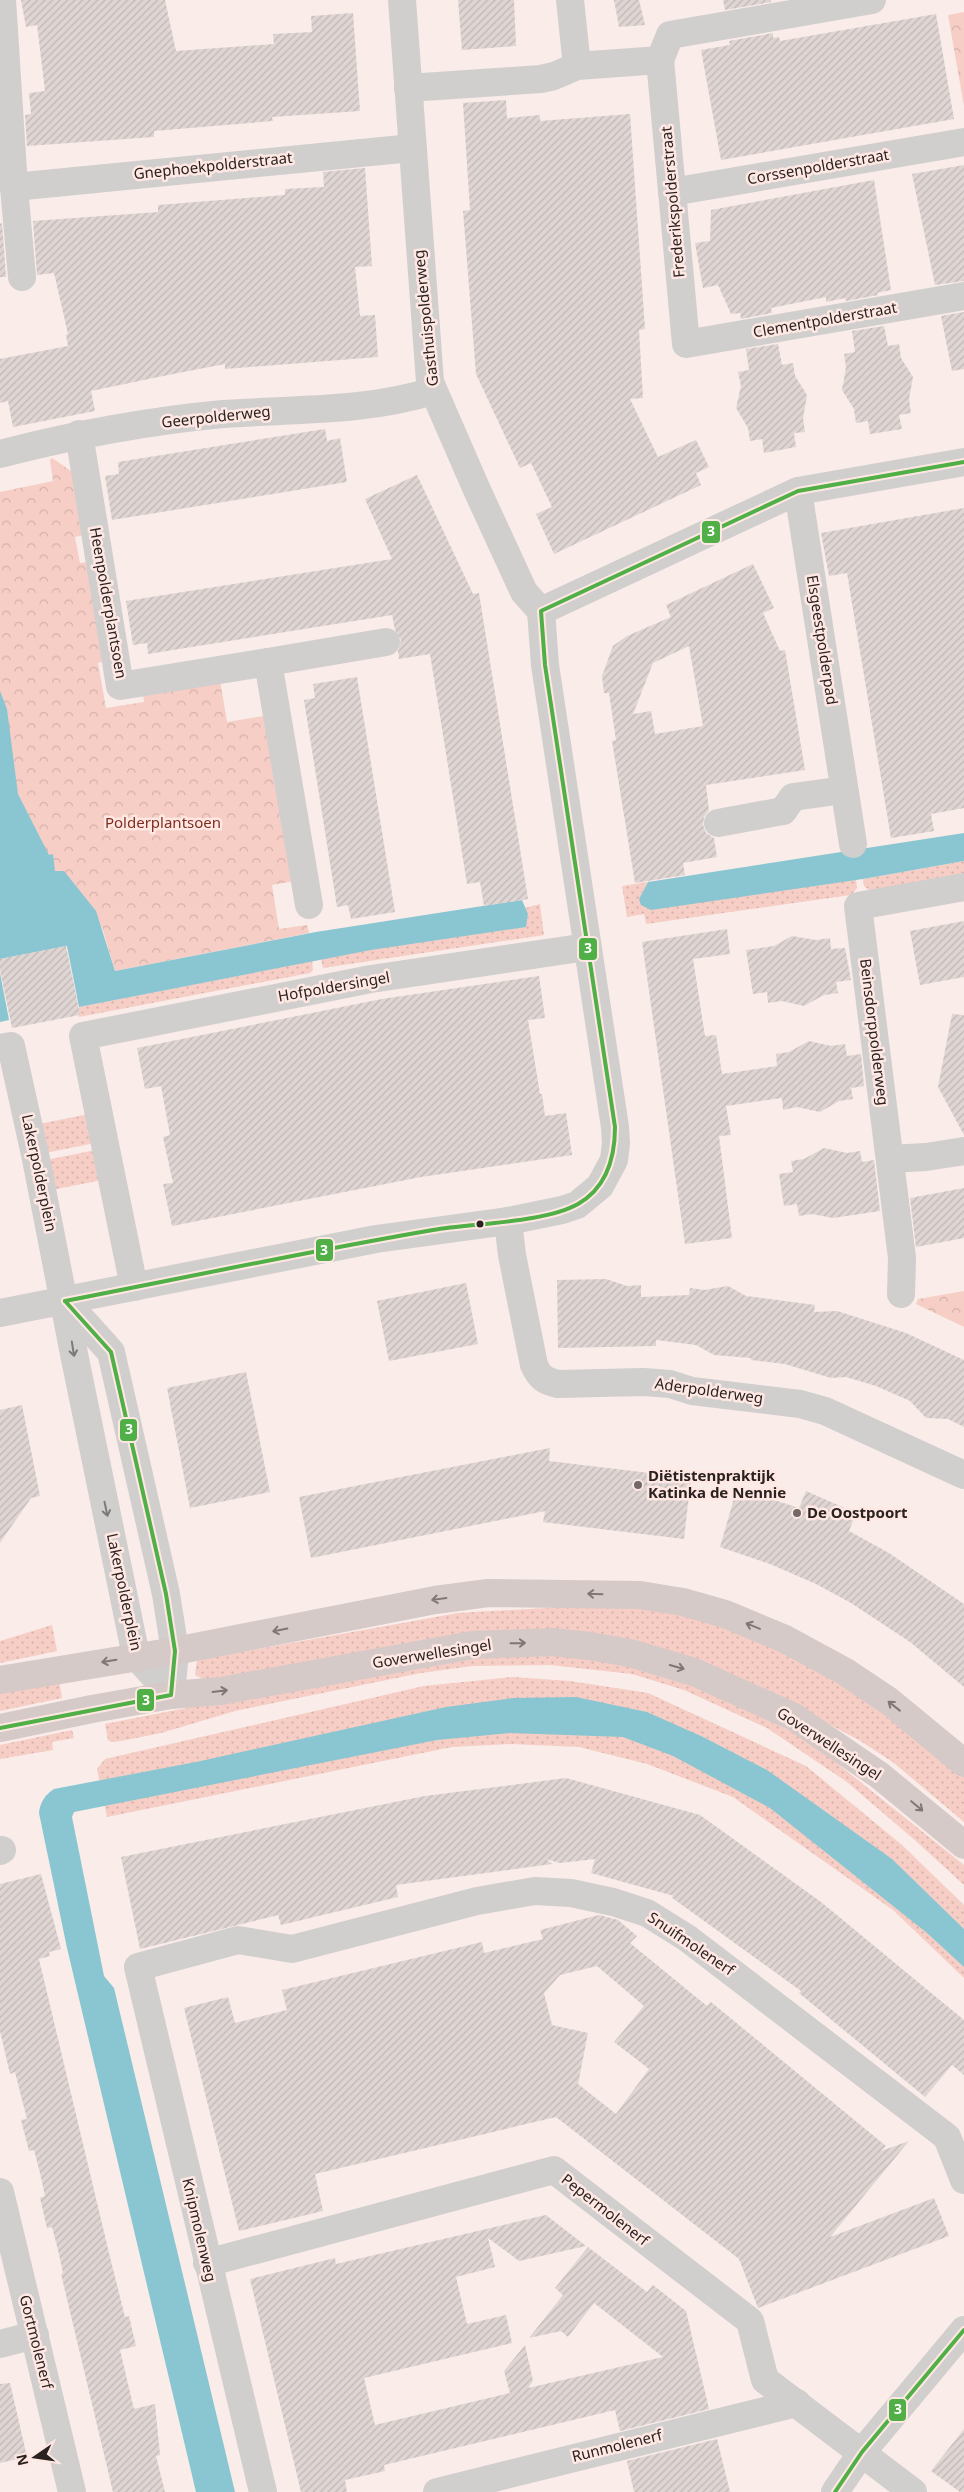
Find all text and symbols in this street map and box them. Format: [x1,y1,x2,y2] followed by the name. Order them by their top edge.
[655,125,689,279] street label: Frederikspolderstraat
[745,144,891,188] street label: Corssenpolderstraat
[133,147,294,183] street label: Gnephoekpolderstraat
[408,249,442,387] street label: Gasthuispolderweg
[751,296,899,342] street label: Clementpolderstraat
[160,400,271,432] street label: Geerpolderweg
[701,520,721,544] line badge: 3
[707,521,715,540] text: 3
[86,525,132,680] street label: Heenpolderplantsoen
[803,574,843,706] street label: Elsgeestpolderpad
[105,812,221,832] park label: Polderplantsoen
[578,937,598,961] line badge: 3
[584,938,592,957] text: 3
[856,957,894,1106] street label: Beinsdorppolderweg
[276,966,391,1006] street label: Hofpoldersingel
[18,1112,62,1233] street label: Lakerpolderplein
[475,1219,485,1229] unlabelled marker
[315,1238,334,1262] line badge: 3
[320,1240,328,1259] text: 3
[68,1340,78,1356] one-way arrow
[654,1373,765,1407] street label: Aderpolderweg
[119,1418,138,1442] line badge: 3
[125,1419,133,1438] text: 3
[648,1465,786,1502] place label: Diëtistenpraktijk Katinka de Nennie
[632,1479,644,1491] marker: Diëtistenpraktijk Katinka de Nennie
[102,1501,111,1517] one-way arrow
[807,1502,908,1522] place label: De Oostpoort
[791,1507,803,1519] marker: De Oostpoort
[103,1531,147,1652] street label: Lakerpolderplein
[588,1589,604,1598] one-way arrow
[432,1595,448,1605] one-way arrow
[746,1621,761,1630] one-way arrow
[272,1626,288,1636] one-way arrow
[371,1634,493,1672] street label: Goverwellesingel
[509,1638,525,1647] one-way arrow
[101,1656,117,1666] one-way arrow
[669,1663,685,1673] one-way arrow
[211,1686,227,1696] one-way arrow
[136,1688,155,1712] line badge: 3
[142,1690,150,1709] text: 3
[887,1701,901,1711] one-way arrow
[774,1702,885,1784] street label: Goverwellesingel
[910,1800,923,1811] one-way arrow
[644,1907,739,1980] street label: Snuifmolenerf
[558,2169,654,2250] street label: Pepermolenerf
[178,2176,222,2284] street label: Knipmolenweg
[16,2293,59,2392] street label: Gortmolenerf
[888,2398,907,2422] line badge: 3
[894,2399,902,2418] text: 3
[570,2424,665,2466] street label: Runmolenerf
[10,2432,60,2482] north arrow
[11,2452,32,2468] text: N

